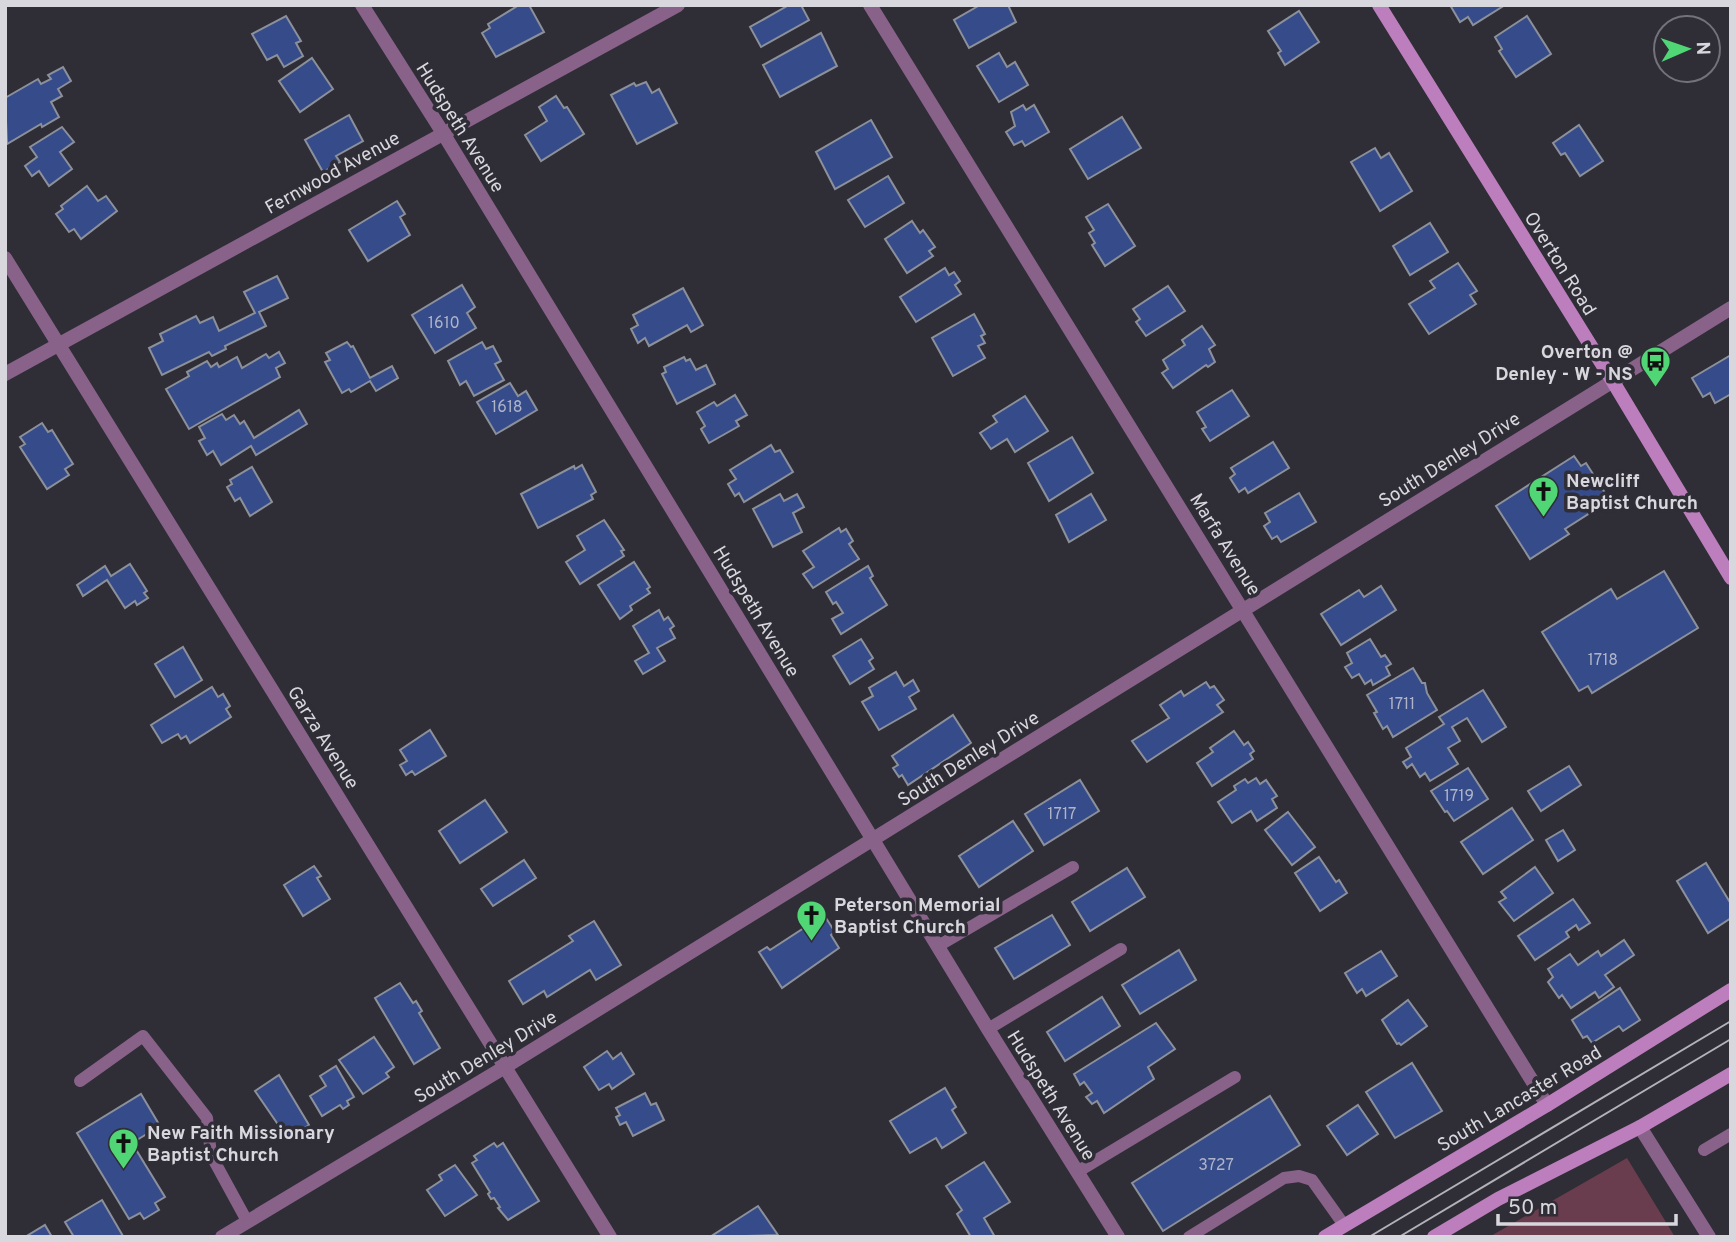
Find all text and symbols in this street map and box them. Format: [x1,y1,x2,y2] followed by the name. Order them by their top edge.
[1652,14,1722,84] north arrow
[1690,41,1714,56] text: N
[410,58,509,198] street label: Hudspeth Avenue
[261,127,405,221] street label: Fernwood Avenue
[1518,208,1601,320] street label: Overton Road
[428,314,460,334] house number: 1610
[1495,341,1633,387] place label: Overton @ Denley - W - NS
[1639,345,1673,389] bus stop icon: Overton @ Denley - W - NS
[491,398,523,418] house number: 1618
[1375,407,1525,514] street label: South Denley Drive
[1566,470,1698,516] place label: Newcliff Baptist Church
[1526,474,1560,518] church icon: Newcliff Baptist Church
[1183,490,1265,601] street label: Marfa Avenue
[707,542,804,682] street label: Hudspeth Avenue
[1588,651,1618,671] house number: 1718
[281,682,364,794] street label: Garza Avenue
[1389,695,1415,715] house number: 1711
[894,706,1044,813] street label: South Denley Drive
[1444,787,1474,807] house number: 1719
[1048,805,1076,825] house number: 1717
[834,894,1001,940] place label: Peterson Memorial Baptist Church
[794,898,828,942] church icon: Peterson Memorial Baptist Church
[410,1006,562,1110] street label: South Denley Drive
[1001,1026,1100,1166] street label: Hudspeth Avenue
[1434,1041,1607,1158] street label: South Lancaster Road
[147,1122,335,1168] place label: New Faith Missionary Baptist Church
[107,1126,141,1170] church icon: New Faith Missionary Baptist Church
[1198,1156,1234,1176] house number: 3727
[1498,1182,1676,1226] scale bar
[1508,1195,1557,1222] text: 50 m

